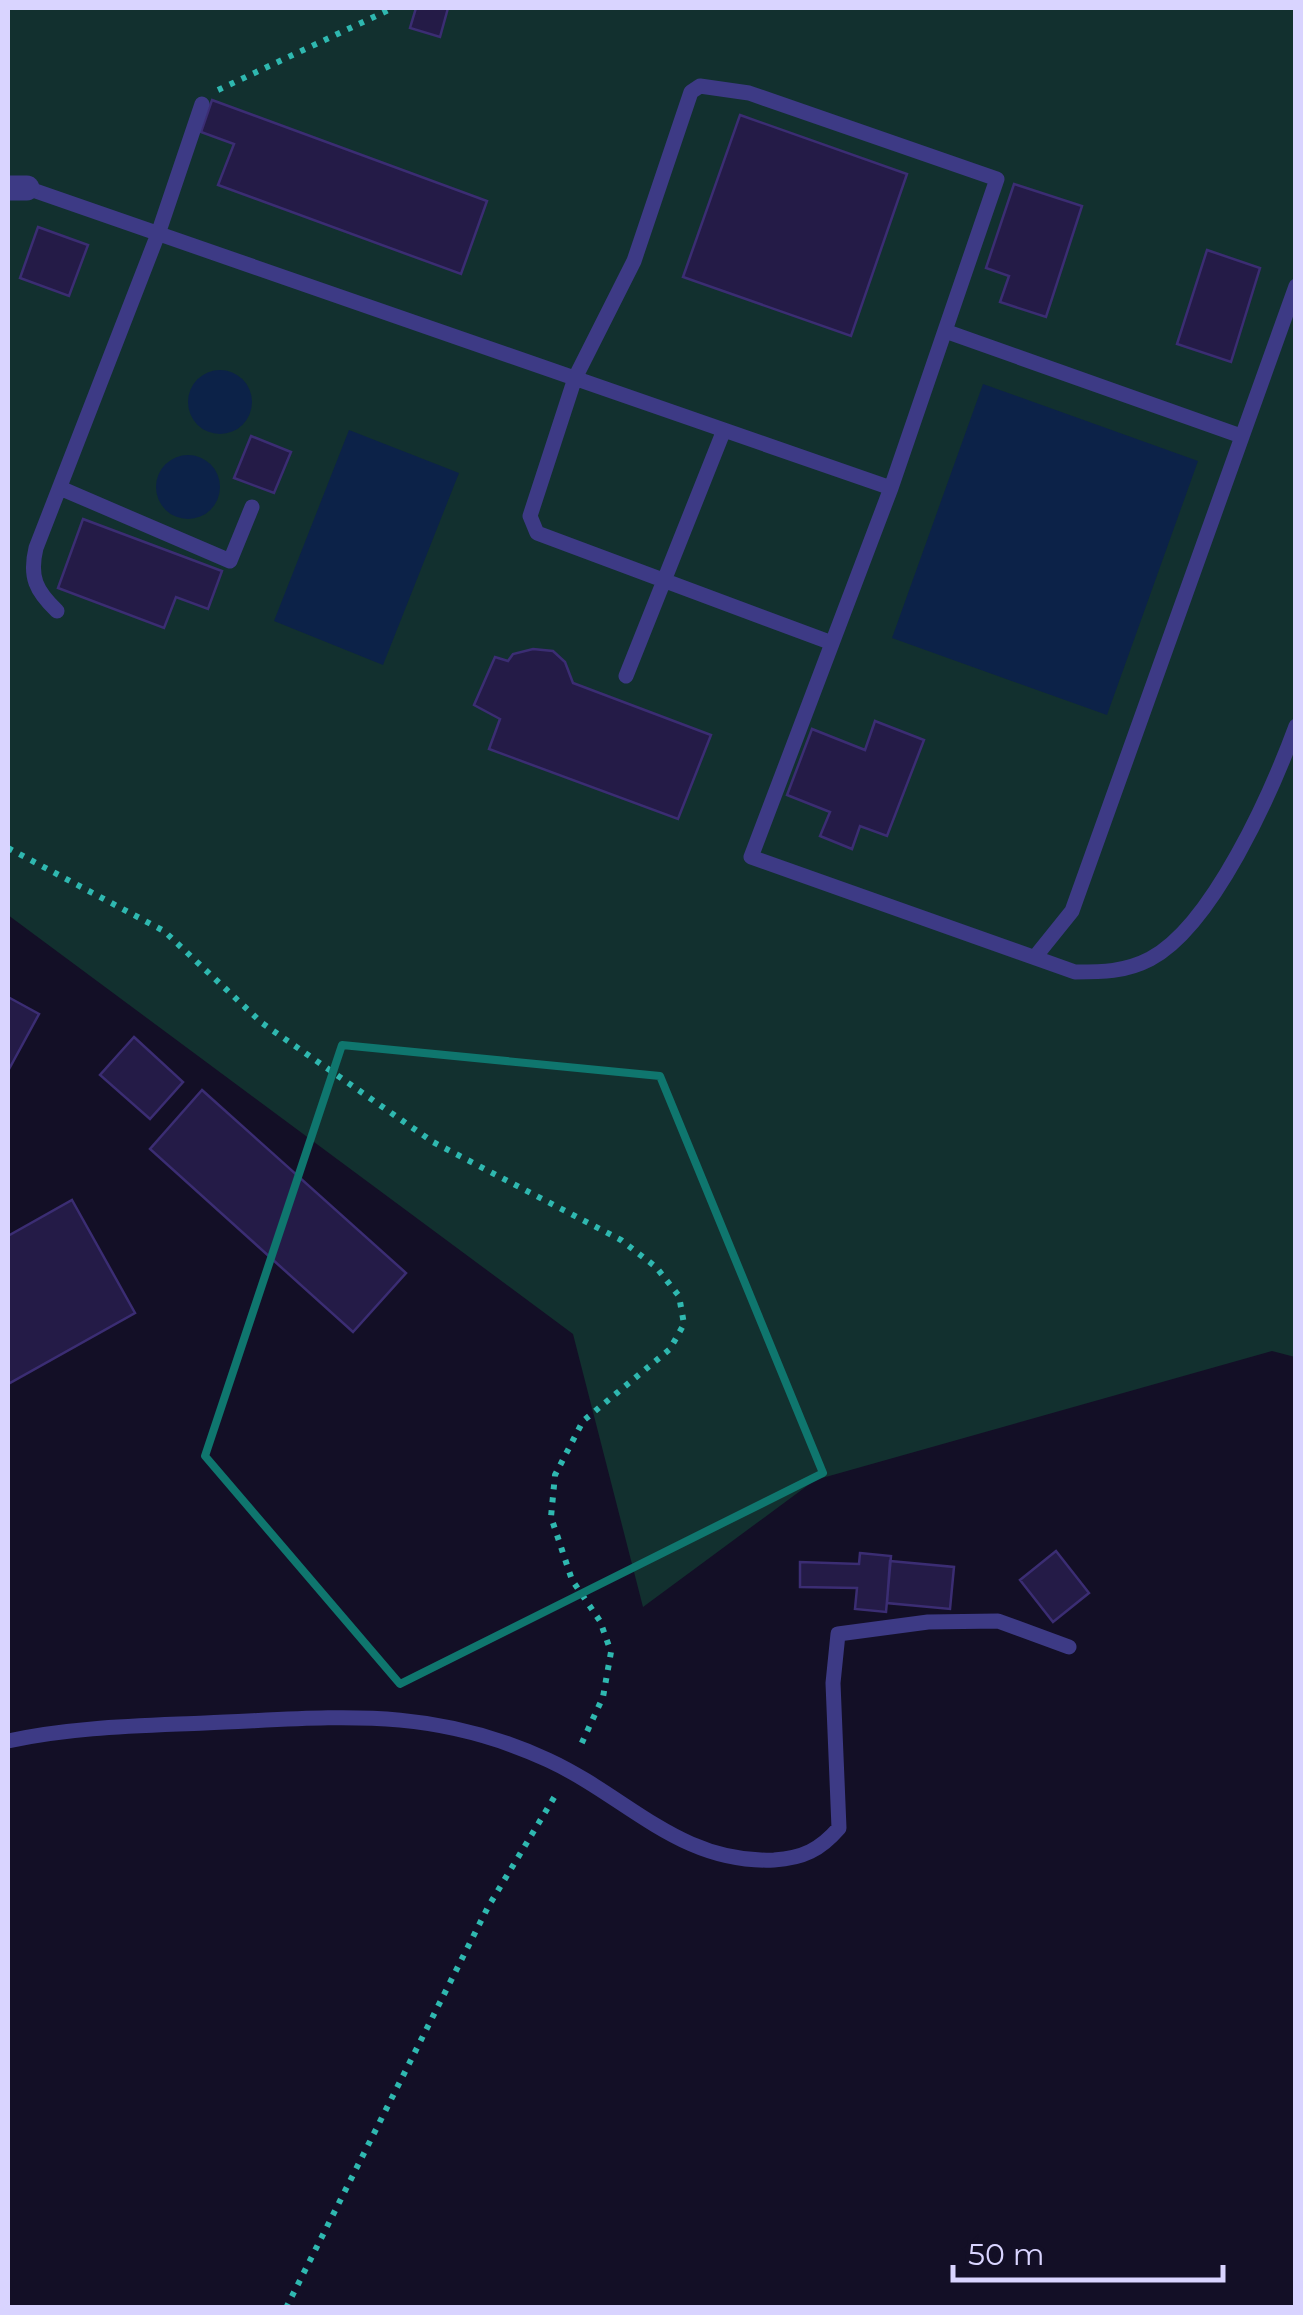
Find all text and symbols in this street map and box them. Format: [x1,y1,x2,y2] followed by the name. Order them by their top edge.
[953,2220,1223,2282] scale bar
[968,2236,1045,2273] text: 50 m

